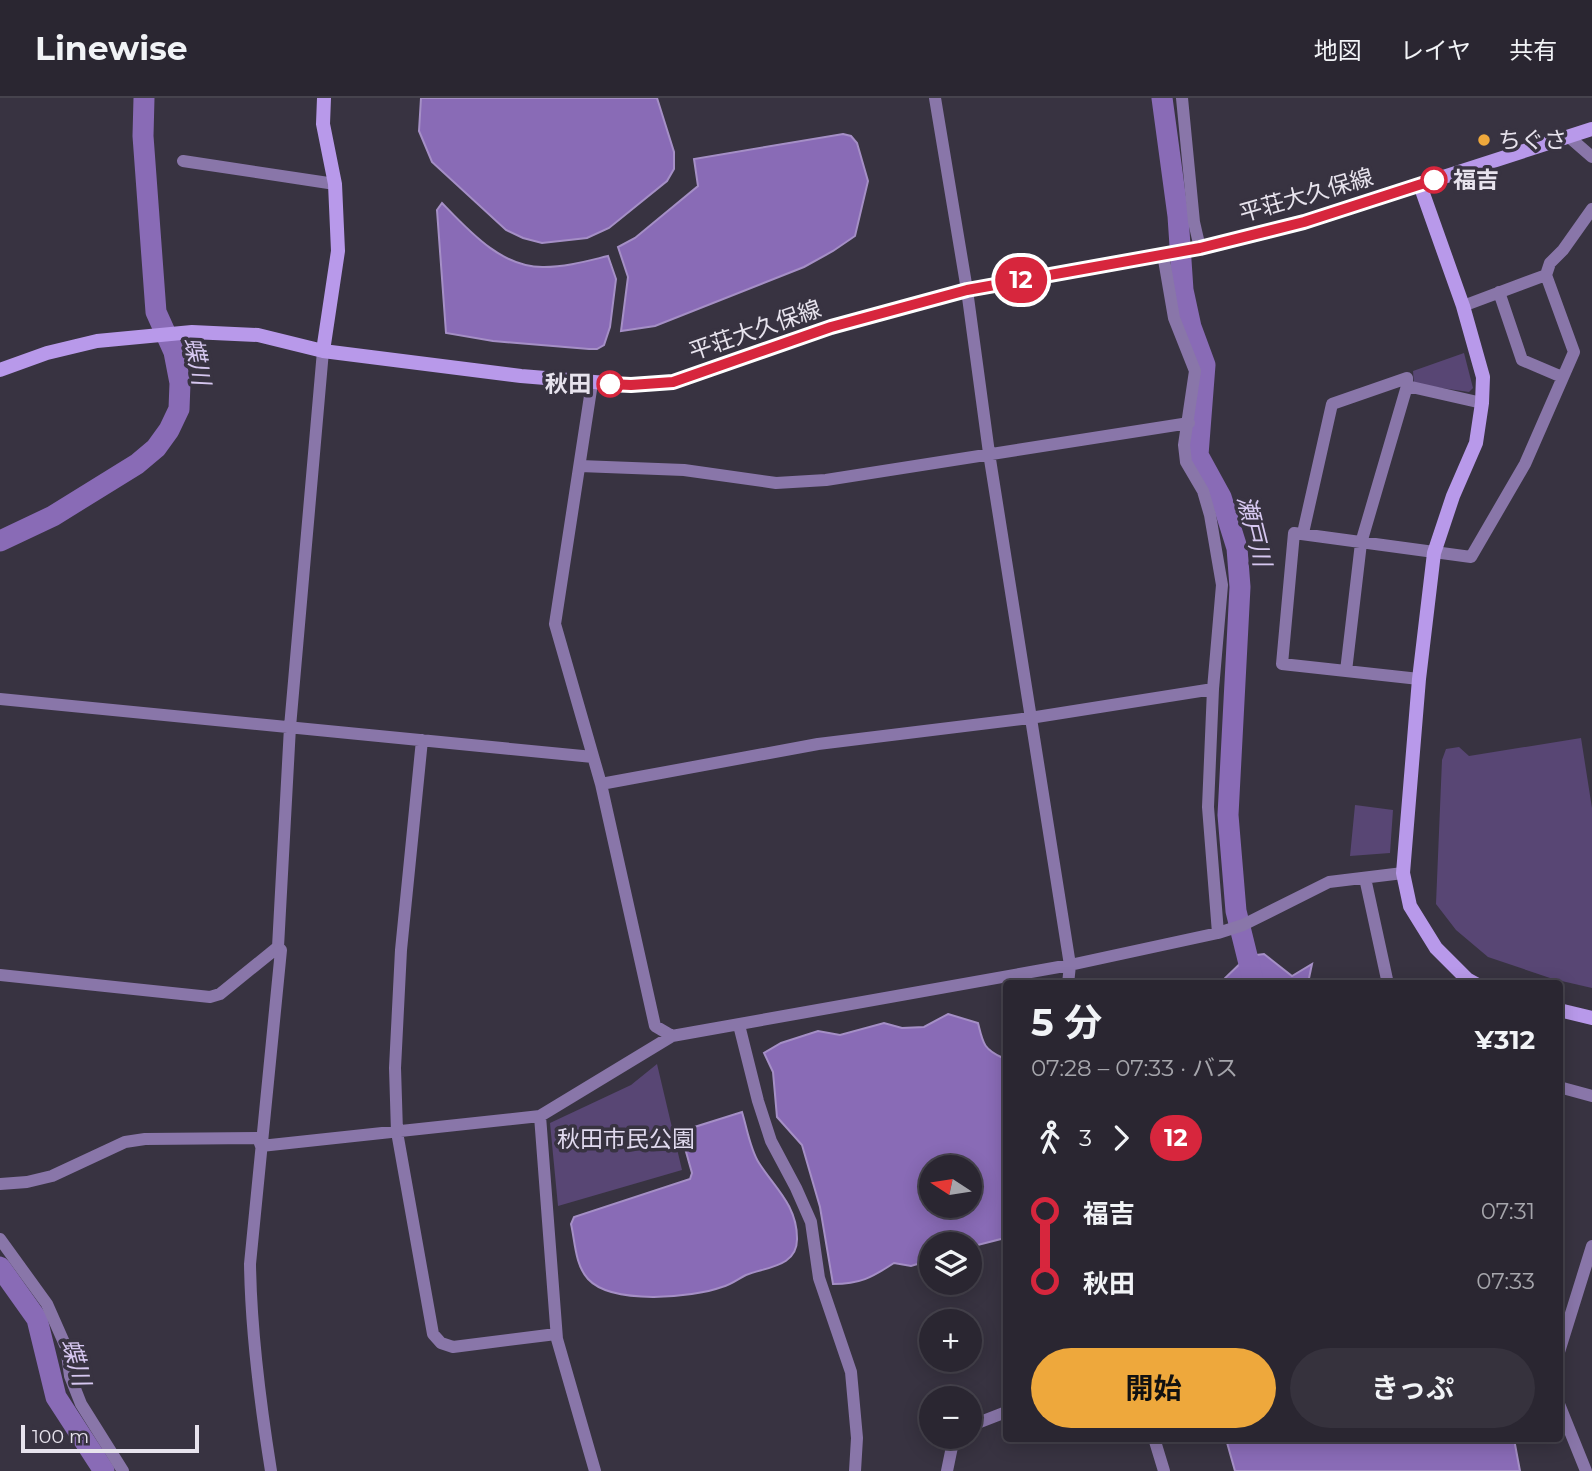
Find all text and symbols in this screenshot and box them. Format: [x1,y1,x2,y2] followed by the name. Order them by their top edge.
[35,28,188,68] text: Linewise
[1314,36,1362,65] text: 地図
[1400,36,1471,65] text: レイヤ
[1509,36,1557,65] text: 共有
[1498,126,1567,154] place label: ちぐさ
[1476,132,1492,148] marker: ちぐさ
[1236,163,1376,227] street label: 平荘大久保線
[1453,166,1499,194] place label: 福吉
[1421,167,1447,193] marker: 福吉
[990,257,1052,303] line badge: 12
[1009,265,1033,294] text: 12
[685,294,825,366] street label: 平荘大久保線
[179,335,217,390] water label: 蝶川
[545,370,591,398] place label: 秋田
[597,371,623,397] marker: 秋田
[1232,492,1278,572] water label: 瀬戸川
[1031,999,1102,1046] text: 5 分
[1475,1024,1535,1056] text: ¥312
[1031,1054,1238,1082] text: 07:28 – 07:33 · バス
[1031,1119,1069,1157] icon: walk
[1102,1119,1140,1157] icon: forward
[1164,1123,1188,1152] text: 12
[1079,1124,1092,1152] text: 3
[557,1125,695,1153] park label: 秋田市民公園
[919,1155,982,1218] north arrow
[919,1155,982,1449] map controls
[1481,1197,1535,1225] text: 07:31
[1083,1198,1135,1230] text: 福吉
[919,1232,982,1295] button: layers
[1476,1267,1535,1295] text: 07:33
[1083,1268,1135,1300] text: 秋田
[919,1309,982,1372] button: +
[56,1335,97,1392] water label: 蝶川
[1031,1348,1276,1428] button: 開始
[1290,1348,1535,1428] button: きっぷ
[919,1386,982,1449] button: −
[21,1422,200,1454] scale bar
[32,1425,89,1448] text: 100 m

